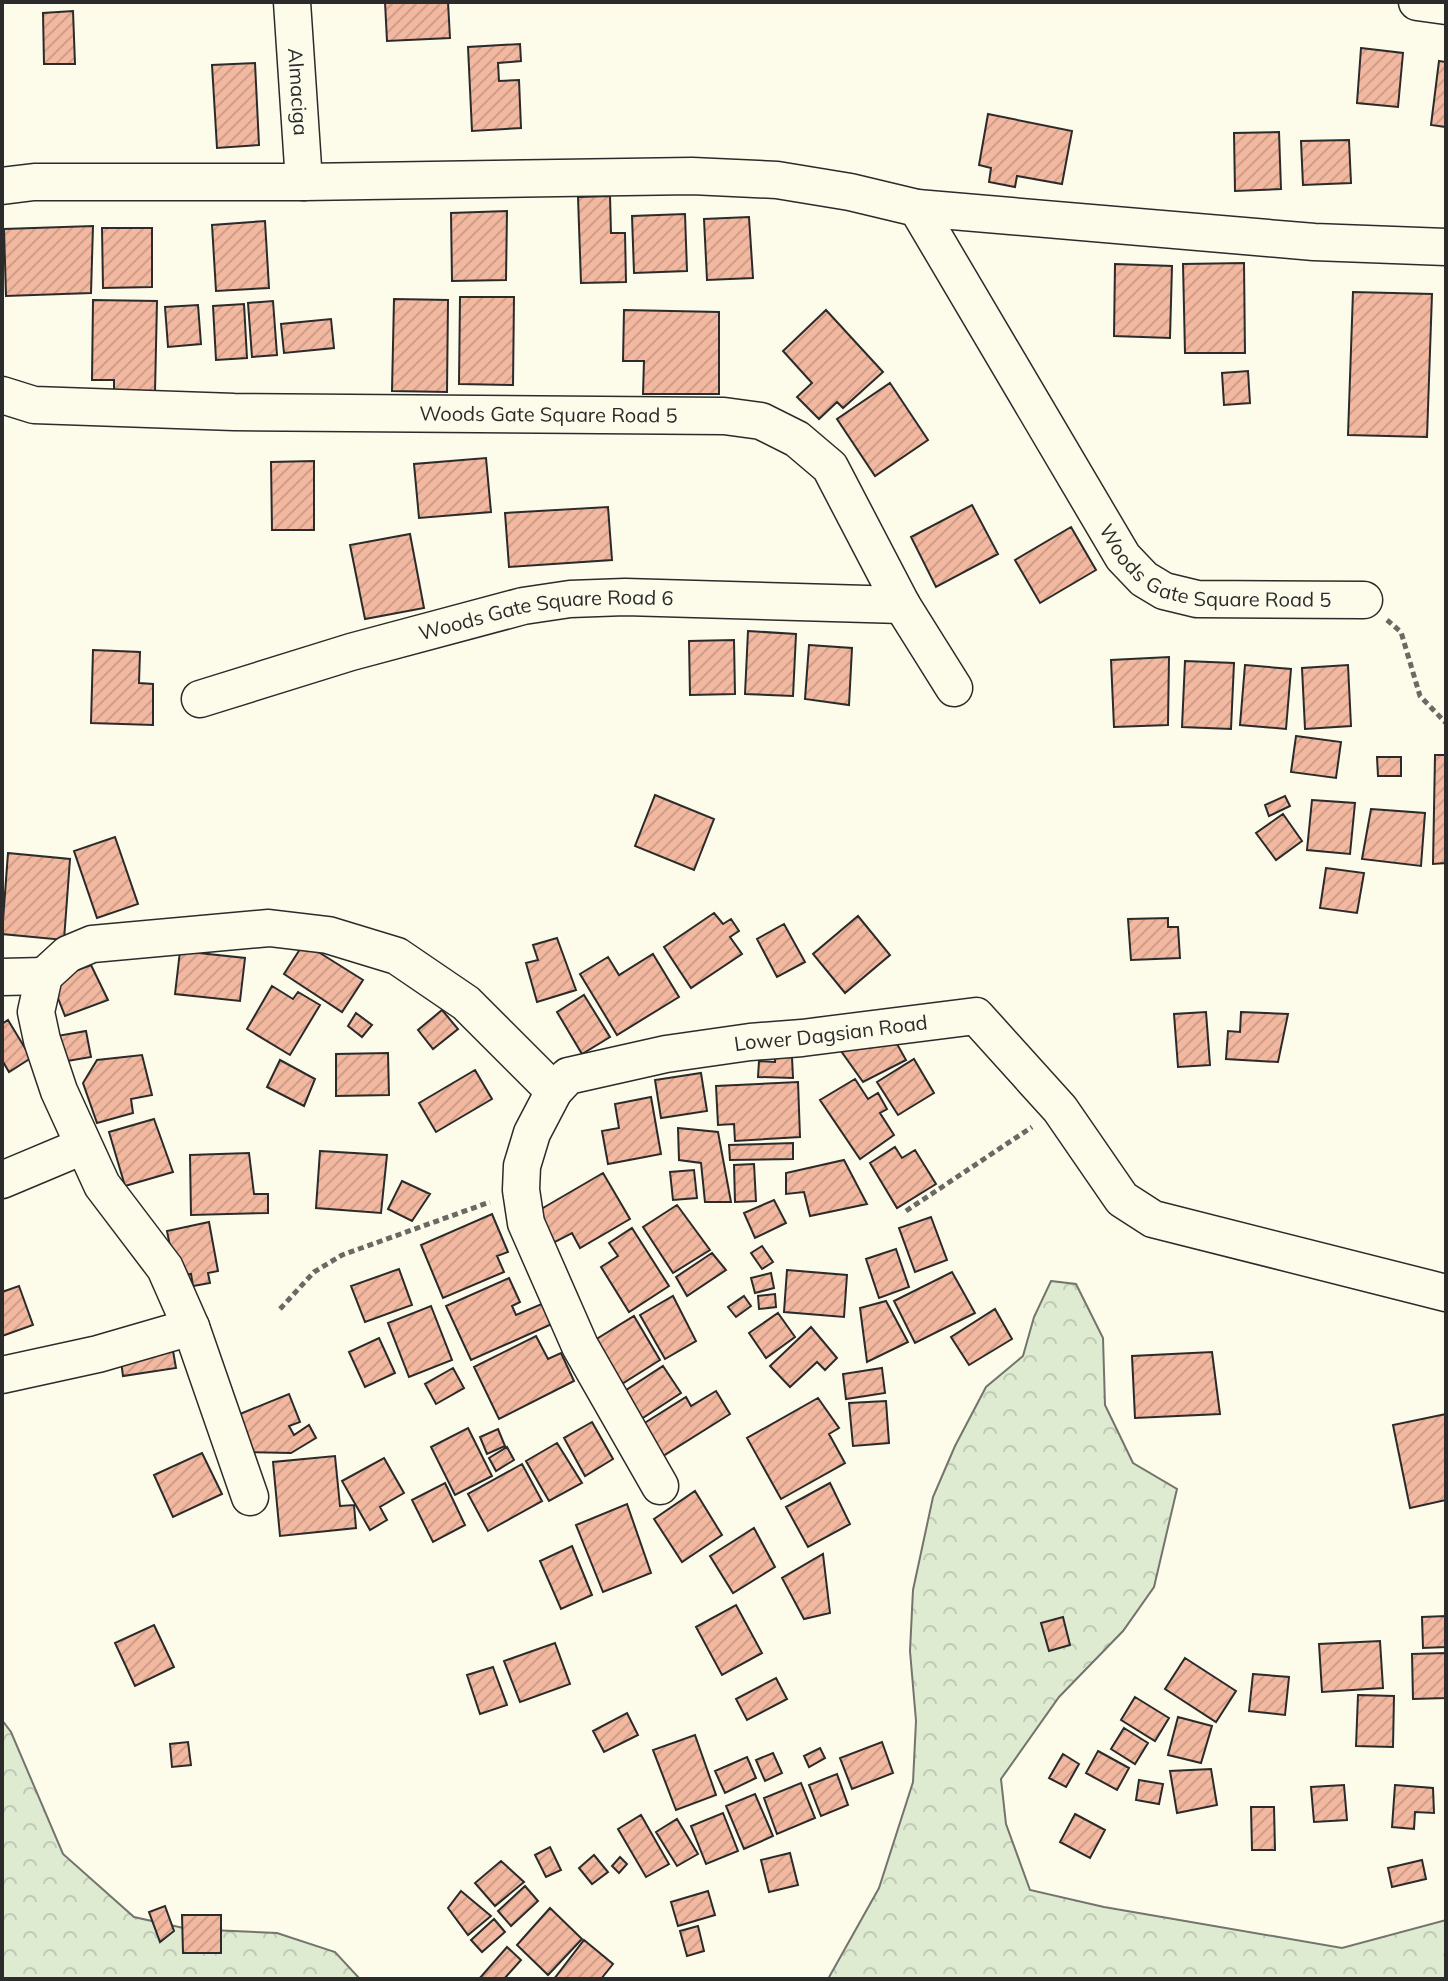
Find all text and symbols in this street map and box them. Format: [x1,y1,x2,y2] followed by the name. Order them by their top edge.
[283,47,314,136] street label: Almaciga
[419,401,678,428] street label: Woods Gate Square Road 5
[1094,519,1331,612] street label: Woods Gate Square Road 5
[416,584,674,645] street label: Woods Gate Square Road 6
[732,1009,929,1056] street label: Lower Dagsian Road

